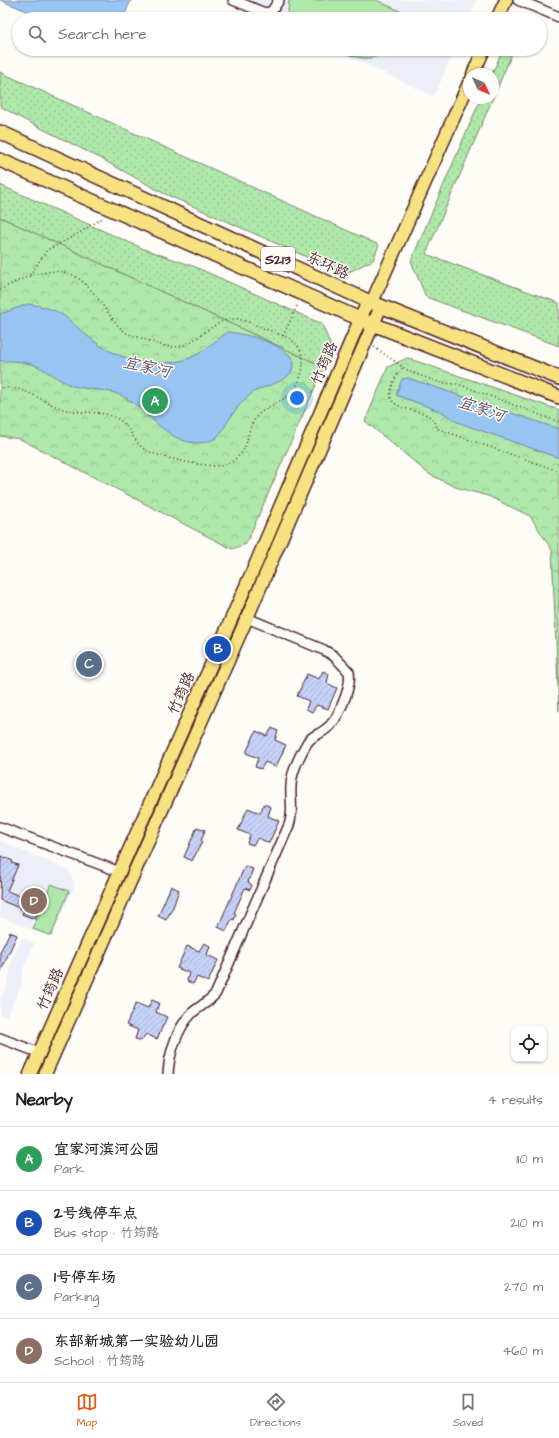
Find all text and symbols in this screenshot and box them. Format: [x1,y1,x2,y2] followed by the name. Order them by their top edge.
[12,12,547,56] search box
[26,23,48,45] icon: search
[58,24,147,45] text: Search here
[463,68,499,104] north arrow
[303,246,353,284] street label: 东环路
[261,247,295,271] road number: S213
[306,338,343,388] street label: 竹筠路
[121,351,176,384] water label: 宜家河
[142,386,168,416] pin: A
[287,388,307,408] your location
[455,391,511,428] water label: 宜家河
[205,634,231,664] pin: B
[76,649,102,679] pin: C
[163,668,200,718] street label: 竹筠路
[21,886,47,916] pin: D
[32,964,69,1014] street label: 竹筠路
[511,1026,547,1062] map controls
[511,1026,547,1062] button: locate
[16,1088,73,1112] text: Nearby
[488,1091,543,1109] text: 4 results
[54,1139,159,1160] text: 宜家河滨河公园
[25,1150,33,1168] text: A
[516,1150,543,1168] text: 110 m
[54,1160,84,1178] text: Park
[54,1203,138,1224] text: 2号线停车点
[24,1214,34,1232] text: B
[510,1214,543,1232] text: 210 m
[54,1224,159,1242] text: Bus stop · 竹筠路
[54,1267,116,1288] text: 1号停车场
[24,1278,34,1296] text: C
[504,1278,543,1296] text: 270 m
[54,1288,99,1306] text: Parking
[54,1331,219,1352] text: 东部新城第一实验幼儿园
[25,1342,33,1360] text: D
[502,1342,543,1360] text: 460 m
[54,1352,145,1370] text: School · 竹筠路
[76,1391,98,1430] tab: Map
[250,1391,301,1430] tab: Directions
[453,1391,483,1430] tab: Saved

